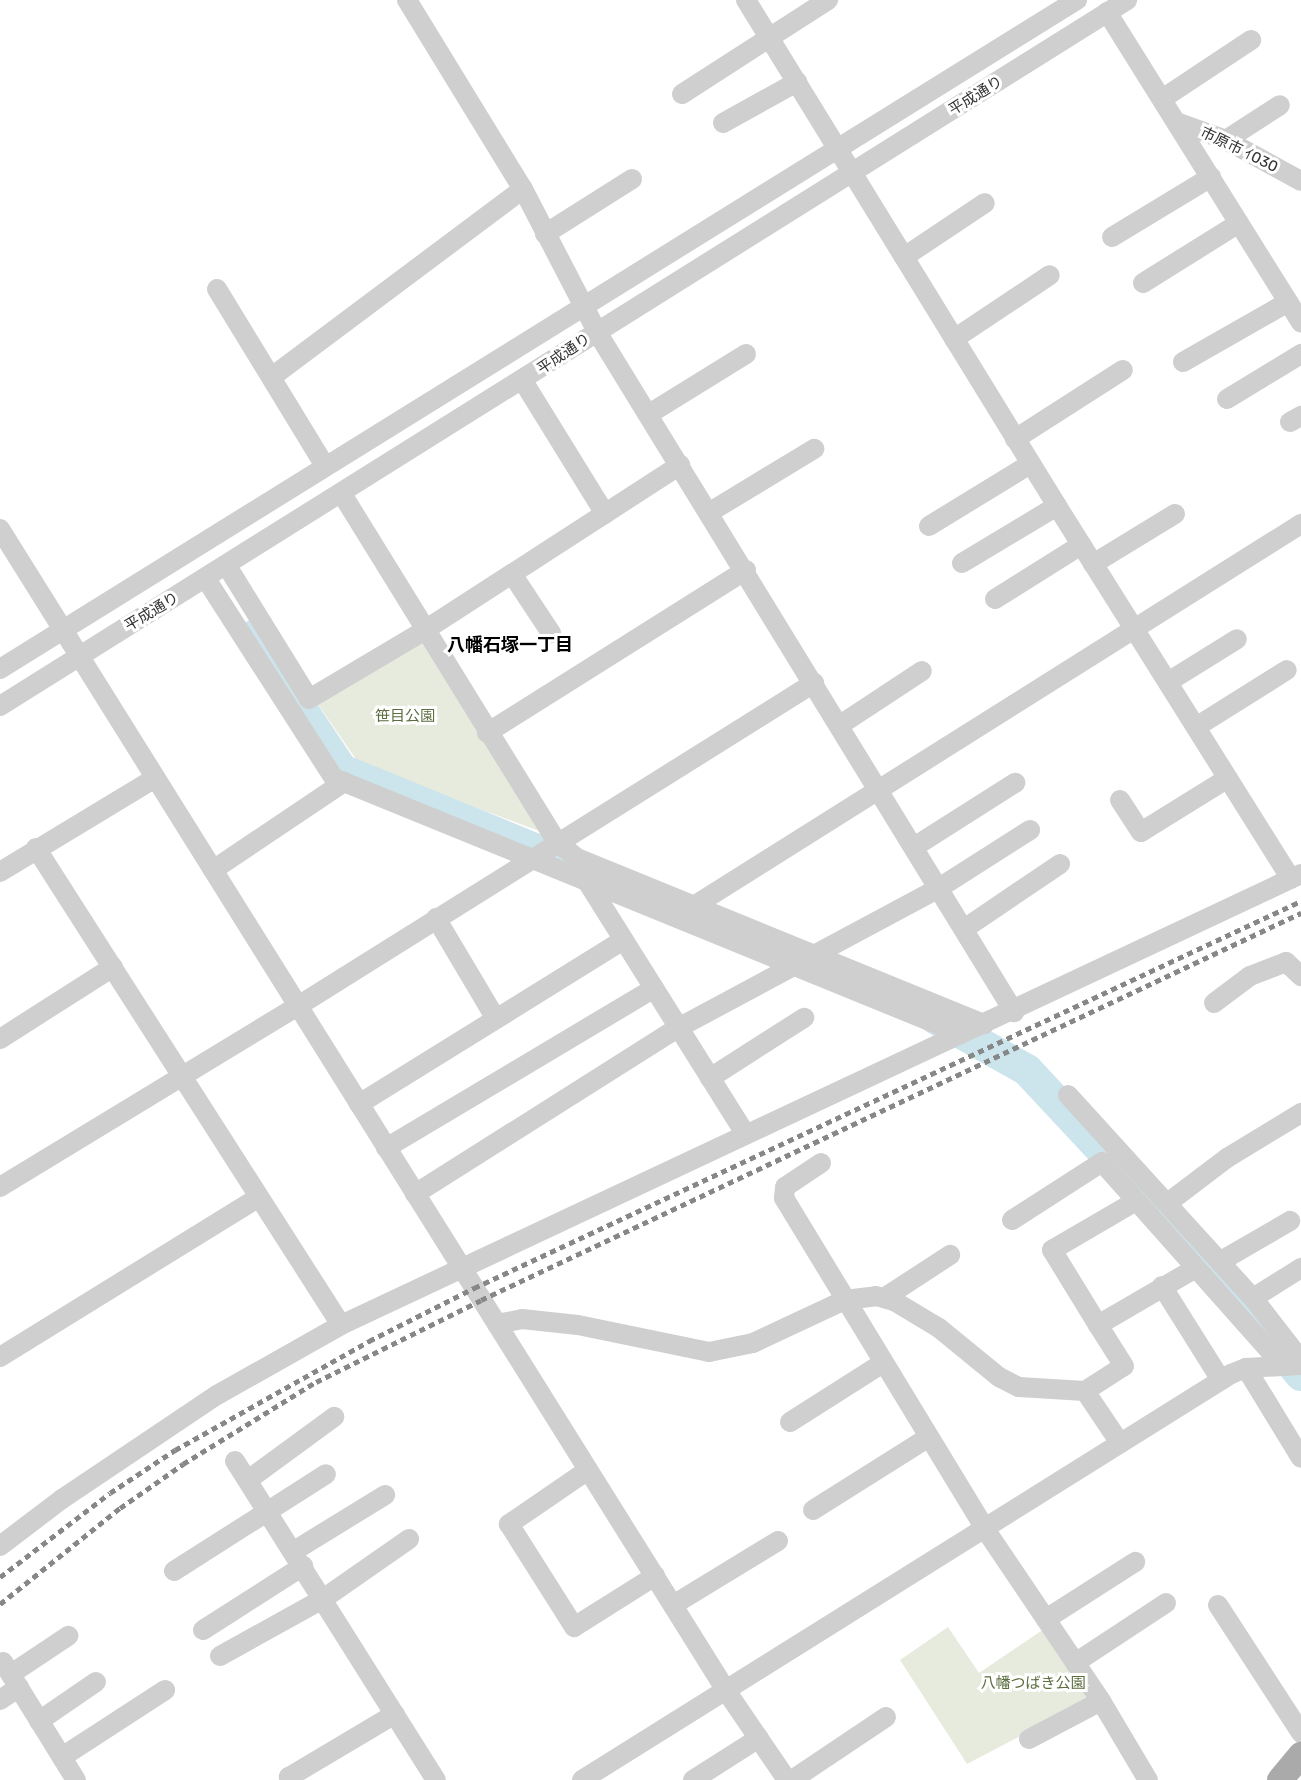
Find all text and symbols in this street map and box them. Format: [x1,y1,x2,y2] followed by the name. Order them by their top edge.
[946,72,1006,120] street label: 平成通り
[1197,123,1281,177] street label: 市原市 ｲ030
[534,330,594,378] street label: 平成通り
[122,589,182,635] street label: 平成通り
[447,634,573,656] district label: 八幡石塚一丁目
[375,708,435,726] park label: 笹目公園
[981,1675,1085,1693] park label: 八幡つばき公園

